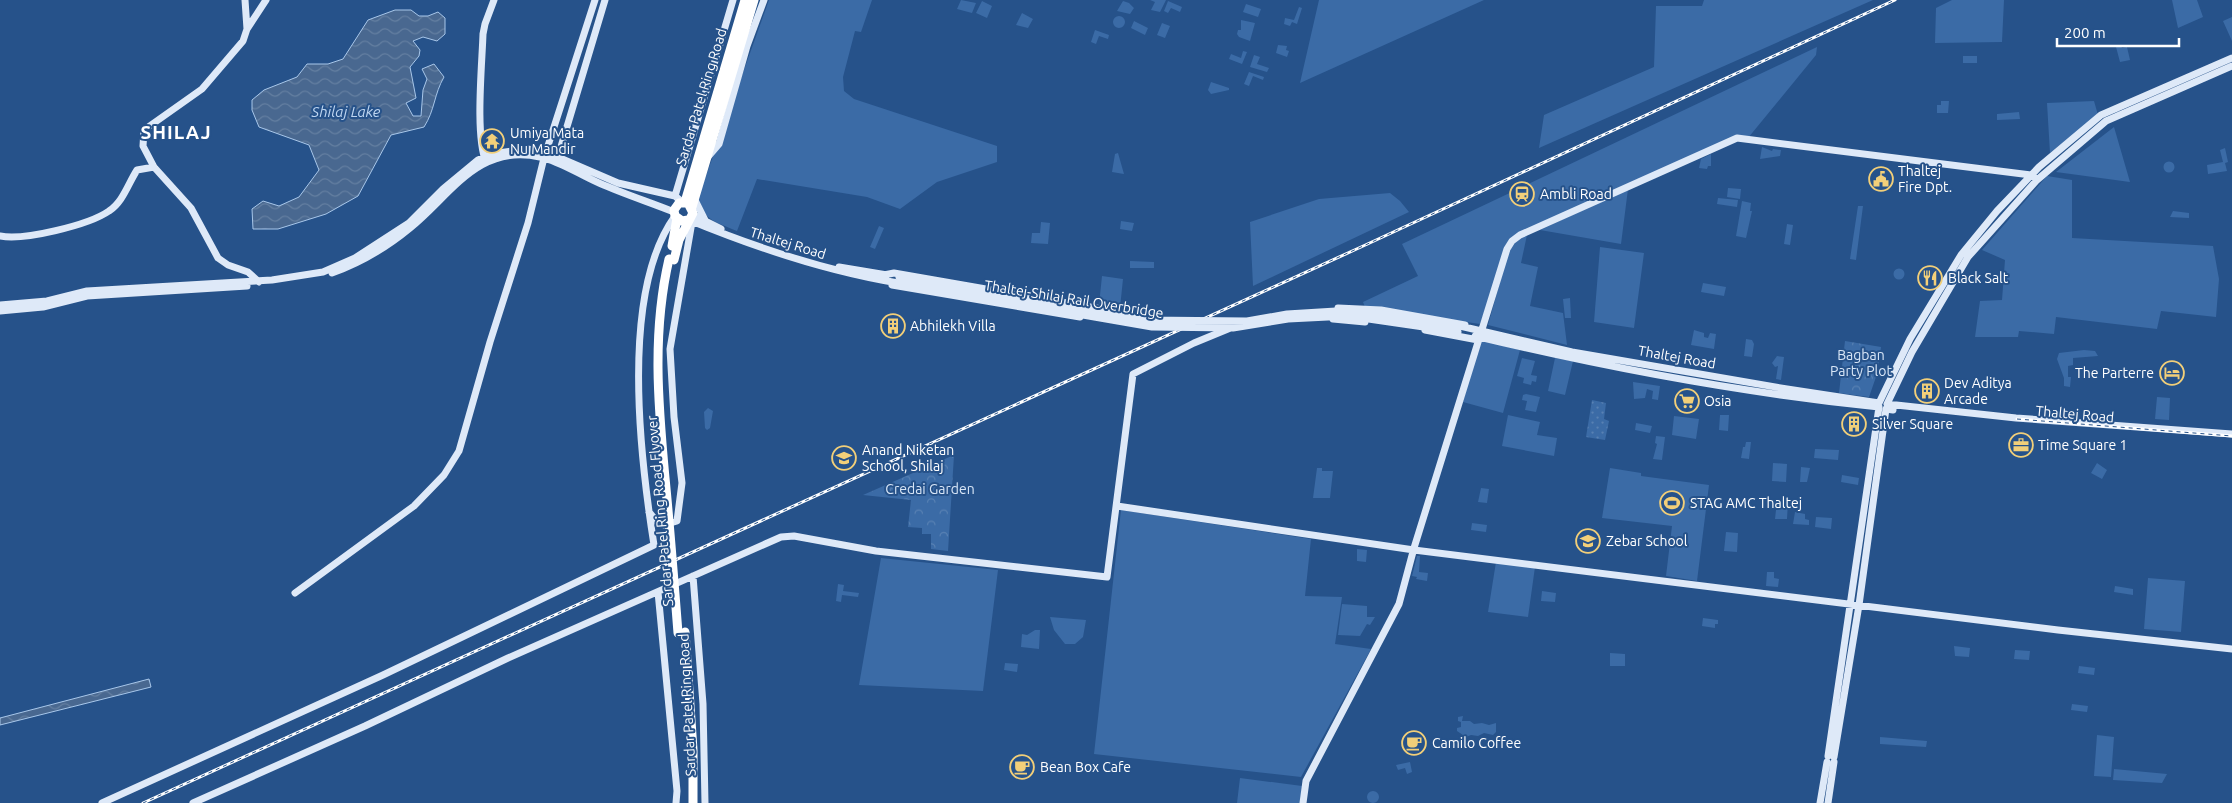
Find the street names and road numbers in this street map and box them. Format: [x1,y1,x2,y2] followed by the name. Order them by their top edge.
[672,26,730,168] street label: Sardar Patel Ring Road
[748,224,828,262] street label: Thaltej Road
[983,277,1165,321] street label: Thaltej-Shilaj Rail Overbridge
[1637,342,1717,372] street label: Thaltej Road
[2035,403,2115,425] street label: Thaltej Road
[644,414,676,607] street label: Sardar Patel Ring Road Flyover
[675,633,699,777] street label: Sardar Patel Ring Road

